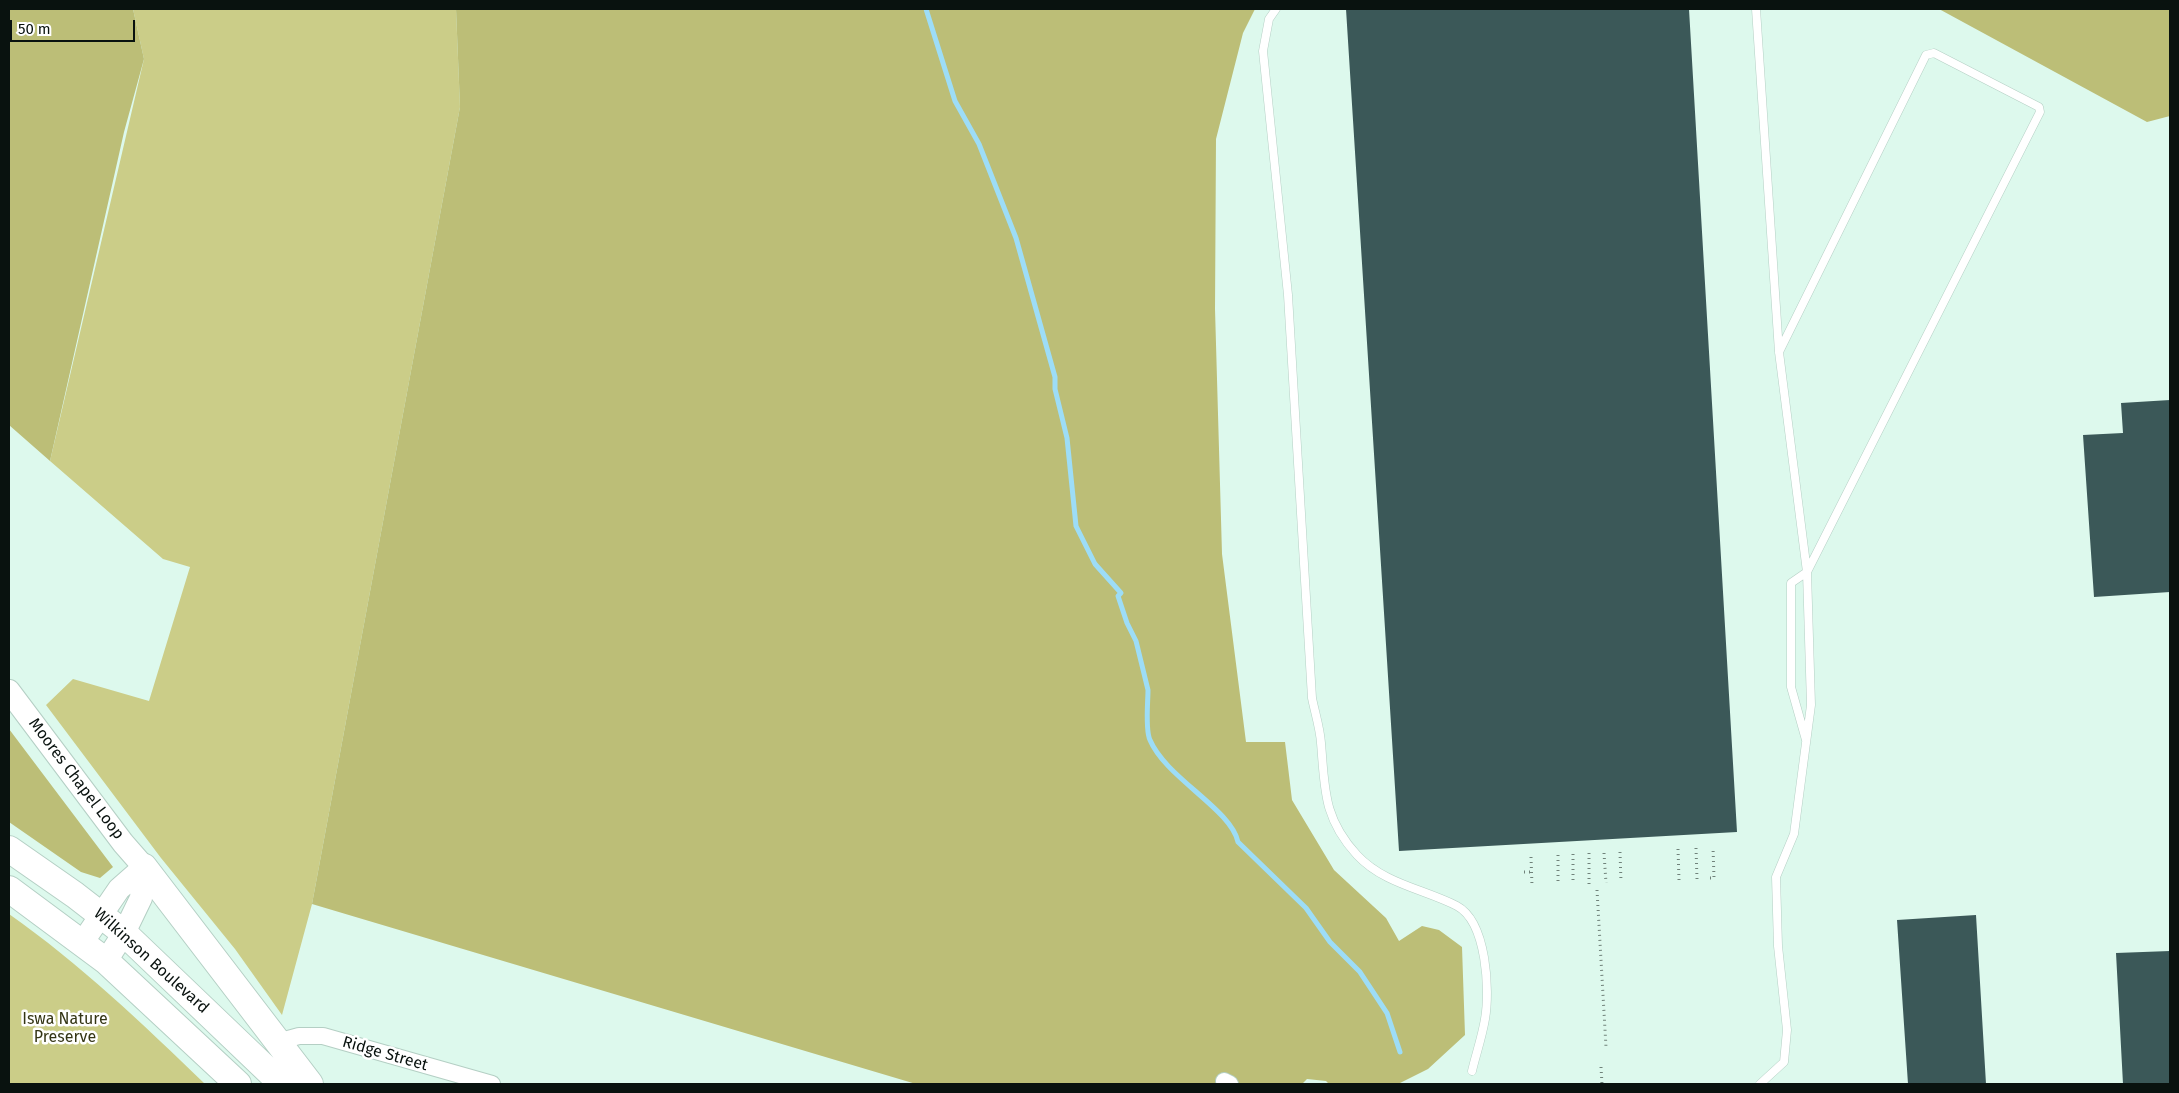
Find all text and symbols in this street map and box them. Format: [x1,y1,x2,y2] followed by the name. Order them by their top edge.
[12,10,138,42] scale bar
[18,20,51,38] text: 50 m
[24,715,128,843] street label: Moores Chapel Loop
[90,904,212,1018] street label: Wilkinson Boulevard
[22,1010,108,1048] park label: Iswa Nature Preserve
[340,1033,430,1075] street label: Ridge Street

